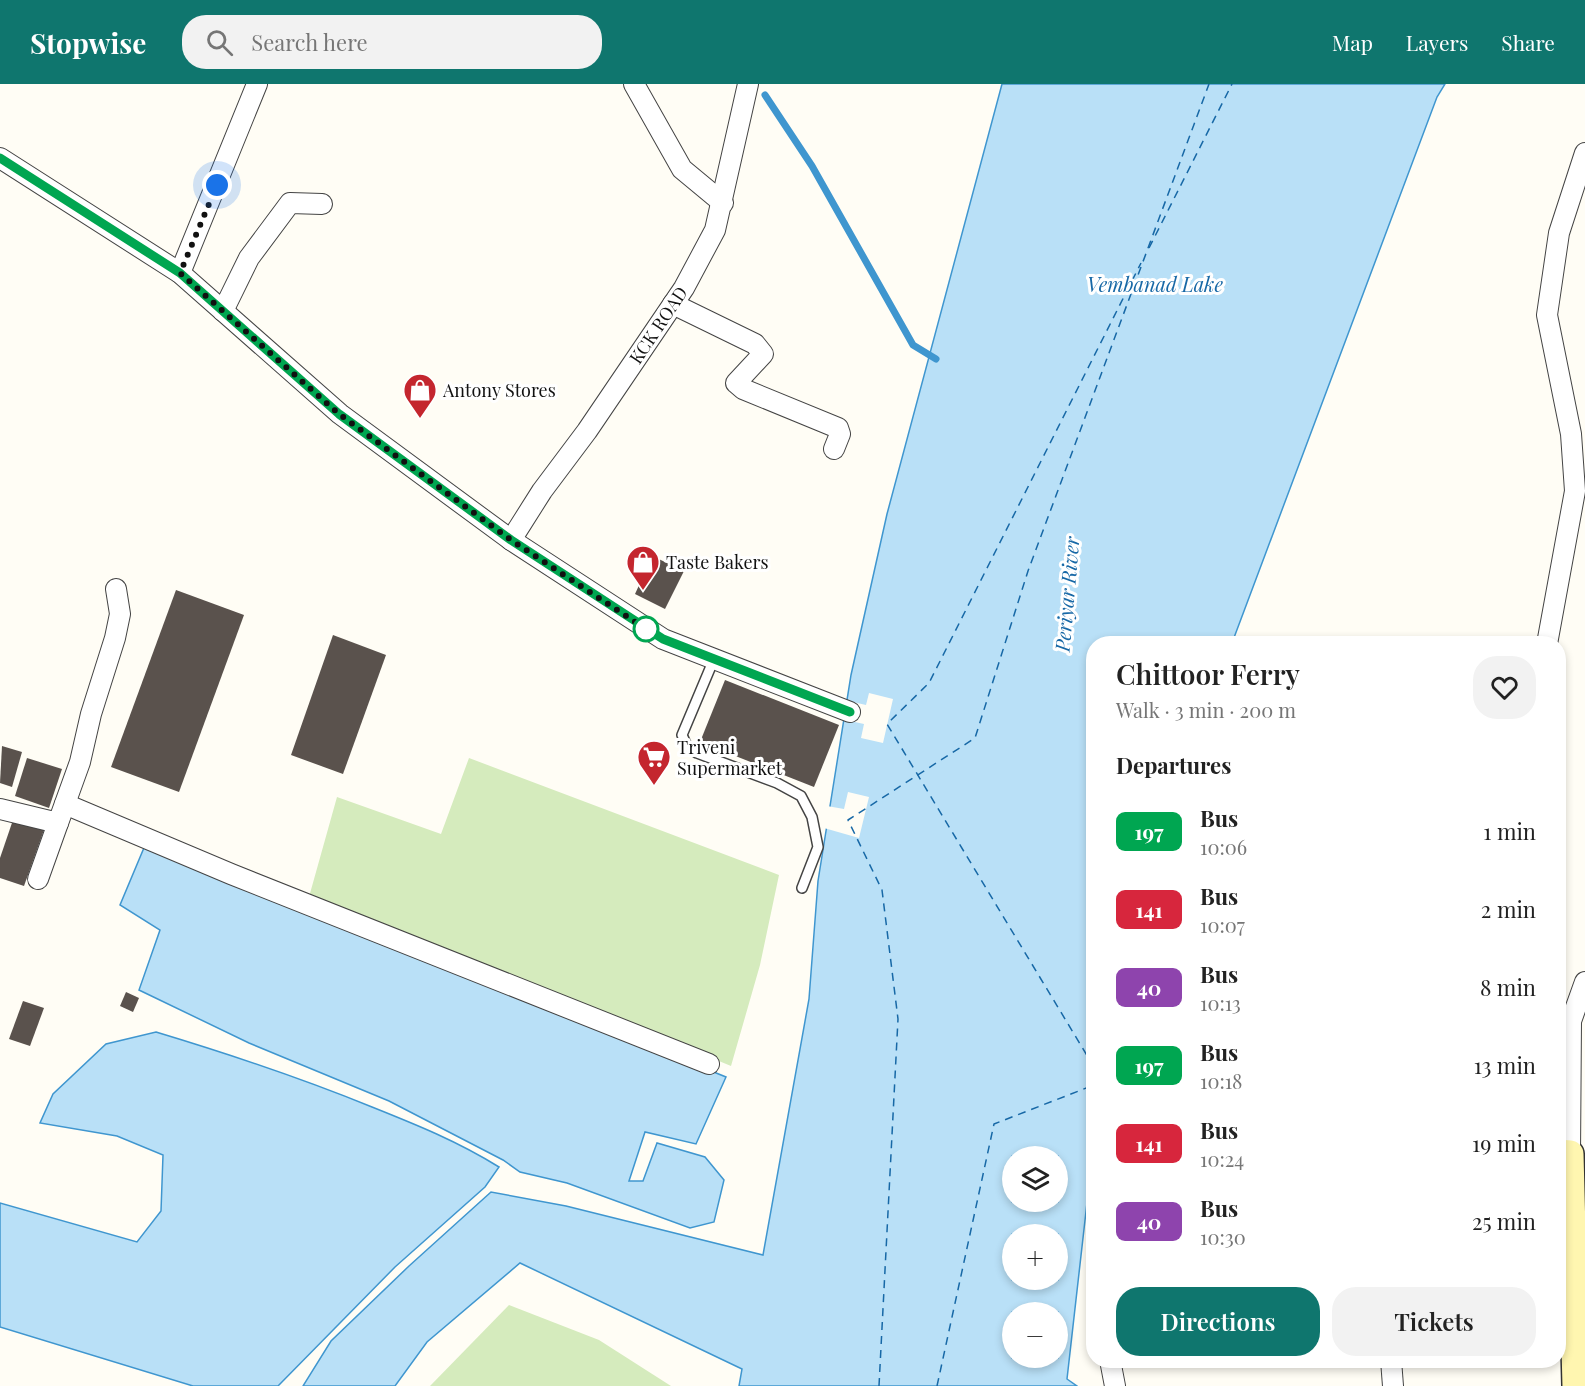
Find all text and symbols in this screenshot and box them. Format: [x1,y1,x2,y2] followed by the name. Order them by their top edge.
[182,15,602,69] search box
[30,24,146,61] text: Stopwise
[203,26,236,59] icon: search
[251,27,368,57] text: Search here
[1332,28,1373,56] text: Map
[1406,28,1468,56] text: Layers
[1501,28,1555,56] text: Share
[202,170,232,200] your location
[1087,270,1223,297] water label: Vembanad Lake
[623,282,693,368] street label: KCK ROAD
[402,372,438,419] shop icon: Antony Stores
[442,378,556,402] place label: Antony Stores
[1047,534,1085,654] water label: Periyar River
[625,544,661,591] shop icon: Taste Bakers
[666,550,769,574] place label: Taste Bakers
[633,616,659,642] unlabelled marker
[1116,655,1300,692] text: Chittoor Ferry
[1473,656,1536,719] button: heart
[1116,696,1296,723] text: Walk · 3 min · 200 m
[677,735,783,780] place label: Triveni Supermarket
[636,739,672,786] supermarket icon: Triveni Supermarket
[1116,750,1231,780] text: Departures
[1200,803,1238,833] text: Bus
[1483,816,1536,846] text: 1 min
[1134,817,1164,845] text: 197
[1200,833,1247,860] text: 10:06
[1200,881,1238,911] text: Bus
[1481,894,1536,924] text: 2 min
[1135,895,1163,923] text: 141
[1200,911,1245,938] text: 10:07
[1200,959,1238,989] text: Bus
[1480,972,1536,1002] text: 8 min
[1137,973,1161,1001] text: 40
[1200,989,1241,1016] text: 10:13
[1200,1037,1238,1067] text: Bus
[1474,1050,1536,1080] text: 13 min
[1134,1051,1164,1079] text: 197
[1200,1067,1243,1094] text: 10:18
[1200,1115,1238,1145] text: Bus
[1472,1128,1536,1158] text: 19 min
[1135,1129,1163,1157] text: 141
[1200,1145,1244,1172] text: 10:24
[1002,1146,1068,1368] map controls
[1002,1146,1068,1212] button: layers
[1200,1193,1238,1223] text: Bus
[1472,1206,1536,1236] text: 25 min
[1137,1207,1161,1235] text: 40
[1200,1223,1246,1250] text: 10:30
[1002,1224,1068,1290] button: +
[1116,1287,1320,1356] button: Directions
[1332,1287,1536,1356] button: Tickets
[1002,1302,1068,1368] button: −

